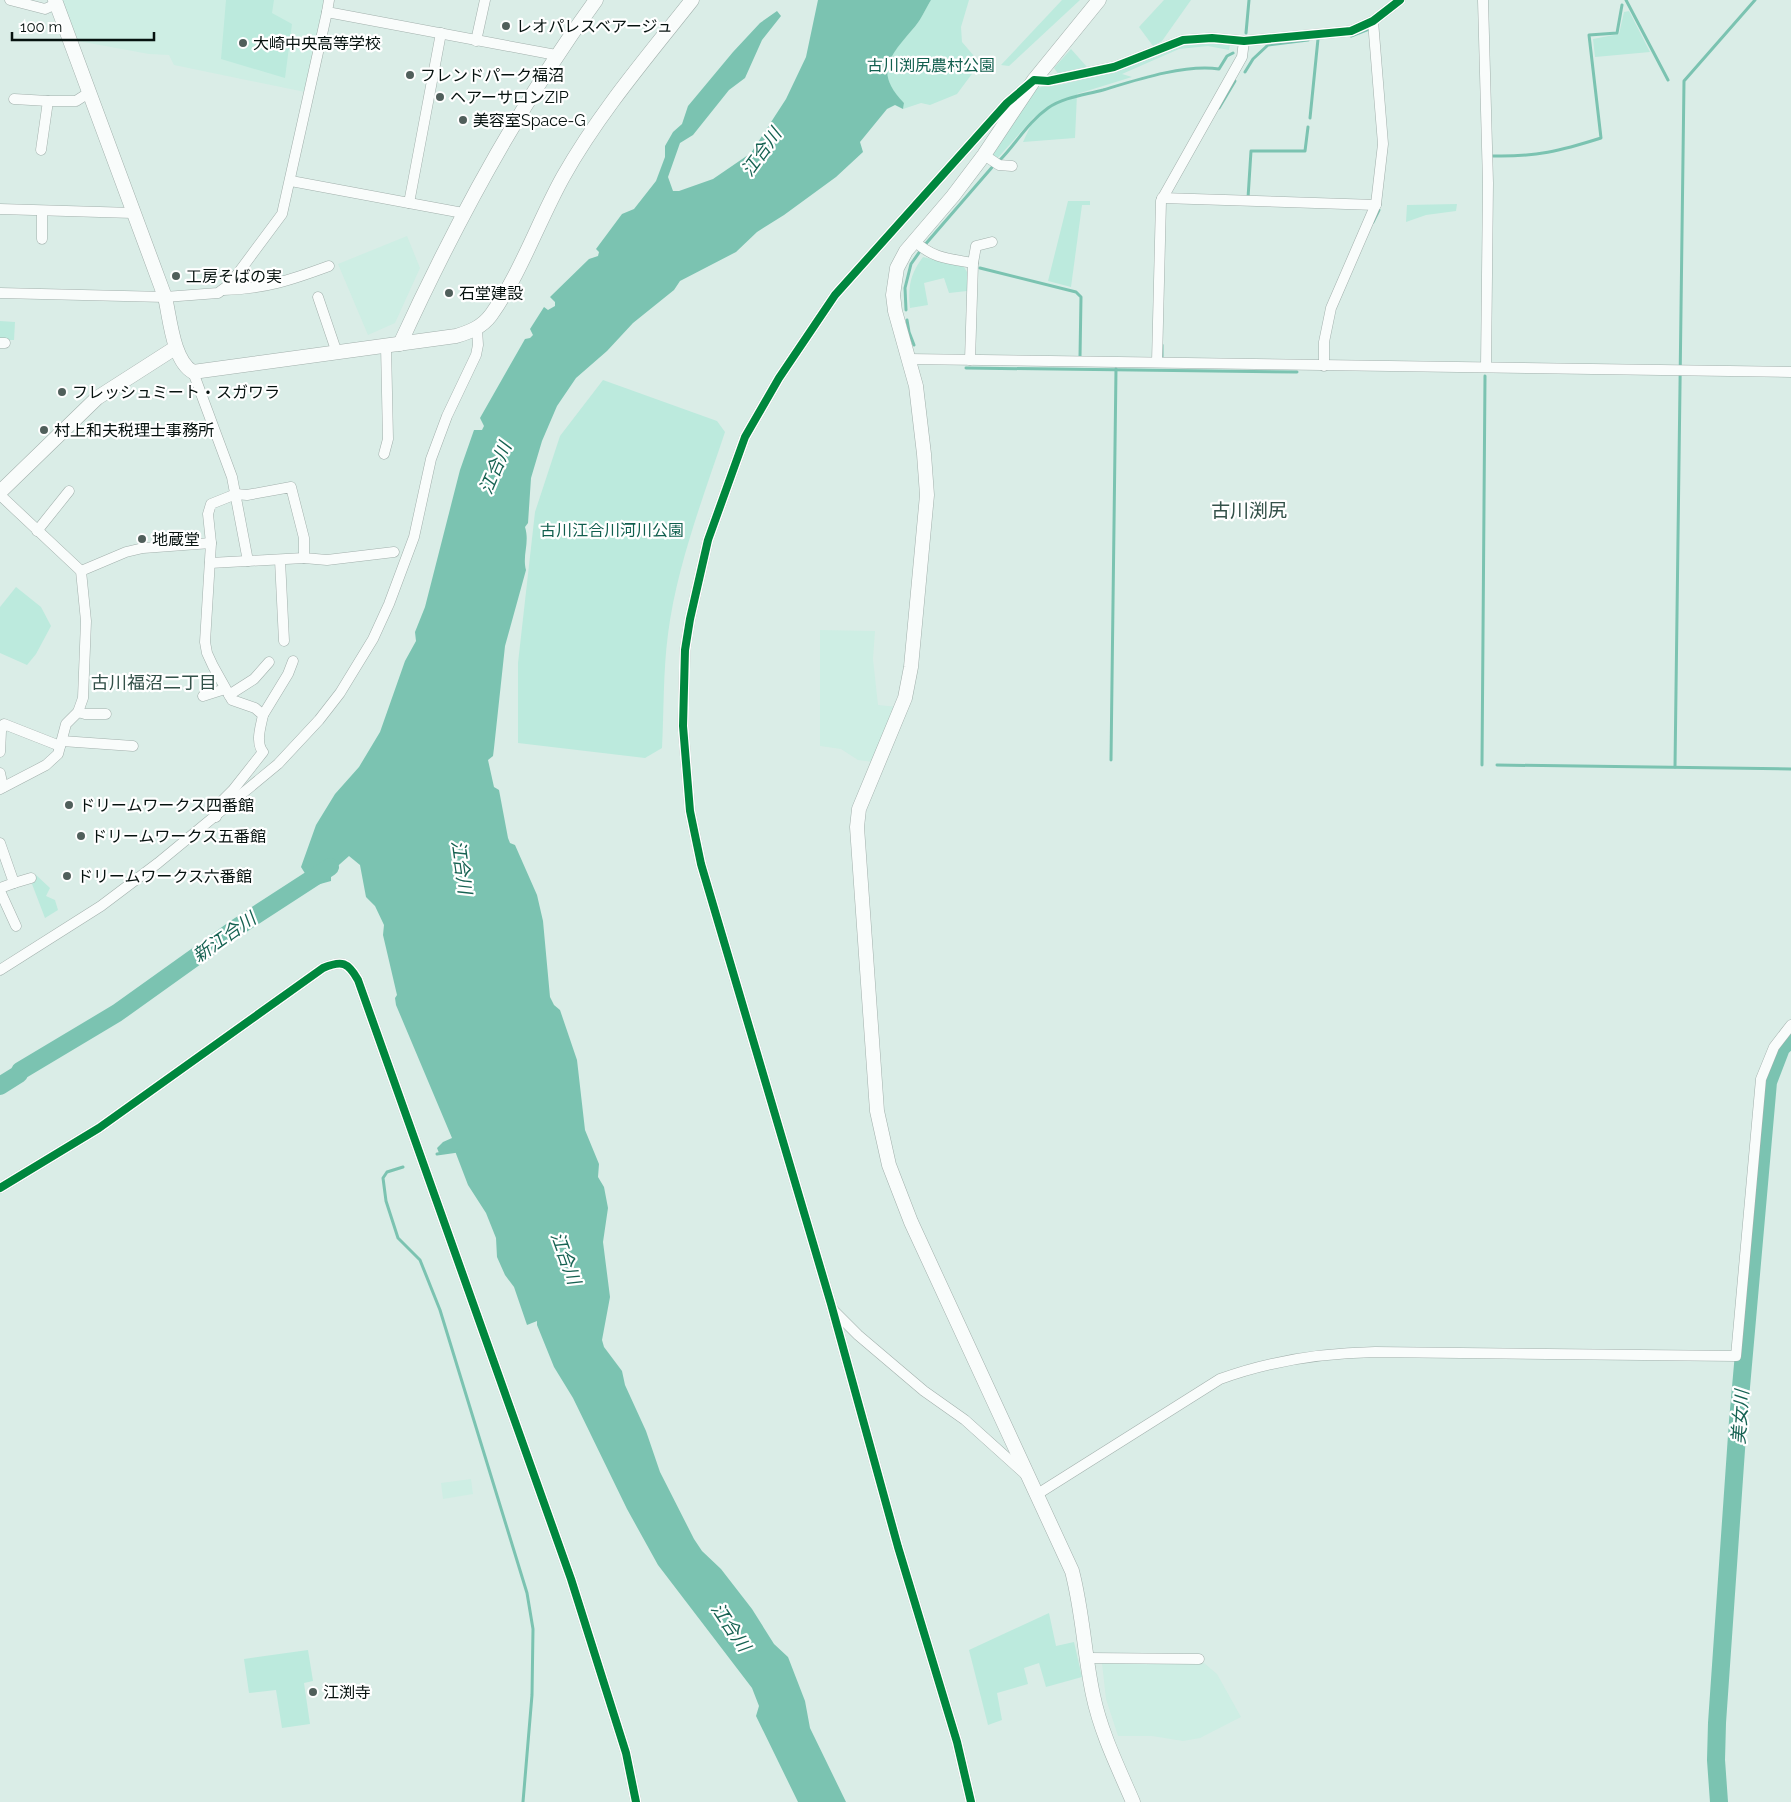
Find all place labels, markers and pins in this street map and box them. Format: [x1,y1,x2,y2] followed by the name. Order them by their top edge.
[516,17,672,36] place label: レオパレスベアージュ
[500,20,512,32] marker: レオパレスベアージュ
[253,34,381,53] place label: 大崎中央高等学校
[237,37,249,49] marker: 大崎中央高等学校
[420,66,564,85] place label: フレンドパーク福沼
[404,69,416,81] marker: フレンドパーク福沼
[450,88,569,107] place label: ヘアーサロンZIP
[434,91,446,103] marker: ヘアーサロンZIP
[473,111,586,130] place label: 美容室Space-G
[457,114,469,126] marker: 美容室Space-G
[186,267,282,286] place label: 工房そばの実
[170,270,182,282] marker: 工房そばの実
[459,284,523,303] place label: 石堂建設
[443,287,455,299] marker: 石堂建設
[72,383,280,402] place label: フレッシュミート・スガワラ
[56,386,68,398] marker: フレッシュミート・スガワラ
[54,421,214,440] place label: 村上和夫税理士事務所
[38,424,50,436] marker: 村上和夫税理士事務所
[152,530,200,549] place label: 地蔵堂
[136,533,148,545] marker: 地蔵堂
[79,796,254,815] place label: ドリームワークス四番館
[63,799,75,811] marker: ドリームワークス四番館
[91,827,266,846] place label: ドリームワークス五番館
[75,830,87,842] marker: ドリームワークス五番館
[77,867,252,886] place label: ドリームワークス六番館
[61,870,73,882] marker: ドリームワークス六番館
[323,1683,371,1702] place label: 江渕寺
[307,1686,319,1698] marker: 江渕寺

